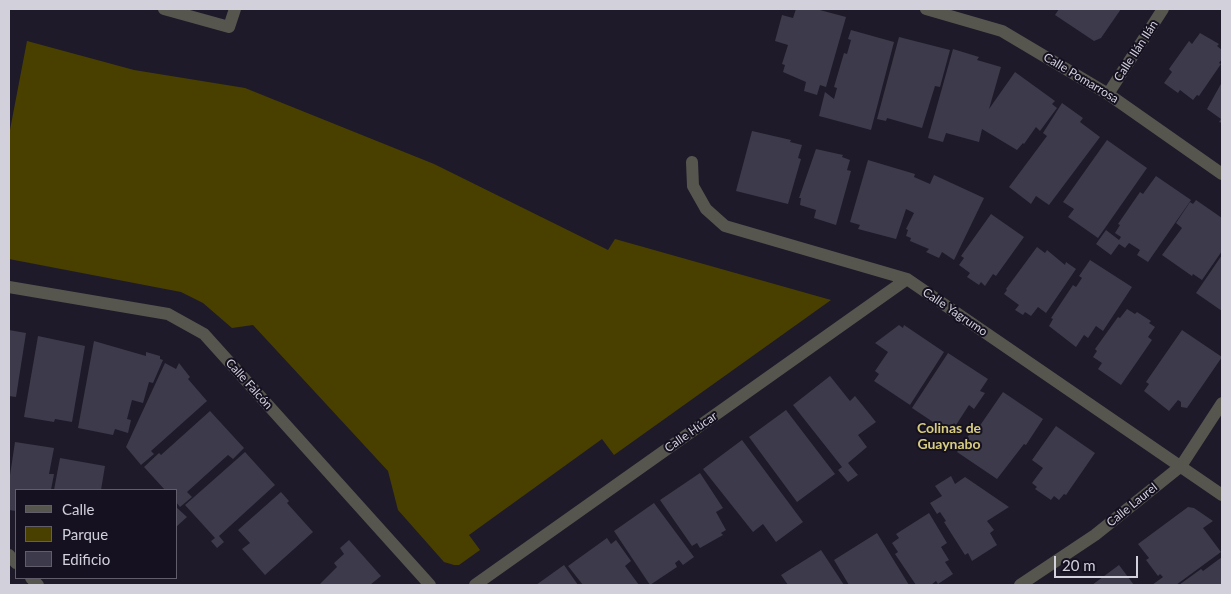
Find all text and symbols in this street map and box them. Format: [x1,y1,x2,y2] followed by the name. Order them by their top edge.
[1111,18,1161,84] street label: Calle Ilán Ilán
[1041,50,1121,106] street label: Calle Pomarrosa
[920,285,990,339] street label: Calle Yagrumo
[223,356,275,412] street label: Calle Falcón
[662,409,720,455] street label: Calle Húcar
[917,420,981,452] district label: Colinas de Guaynabo
[1104,480,1160,530] street label: Calle Laurel
[15,489,178,579] legend
[62,500,94,518] text: Calle
[62,525,108,543] text: Parque
[1056,546,1140,578] scale bar
[62,550,110,568] text: Edificio
[1062,556,1096,574] text: 20 m

